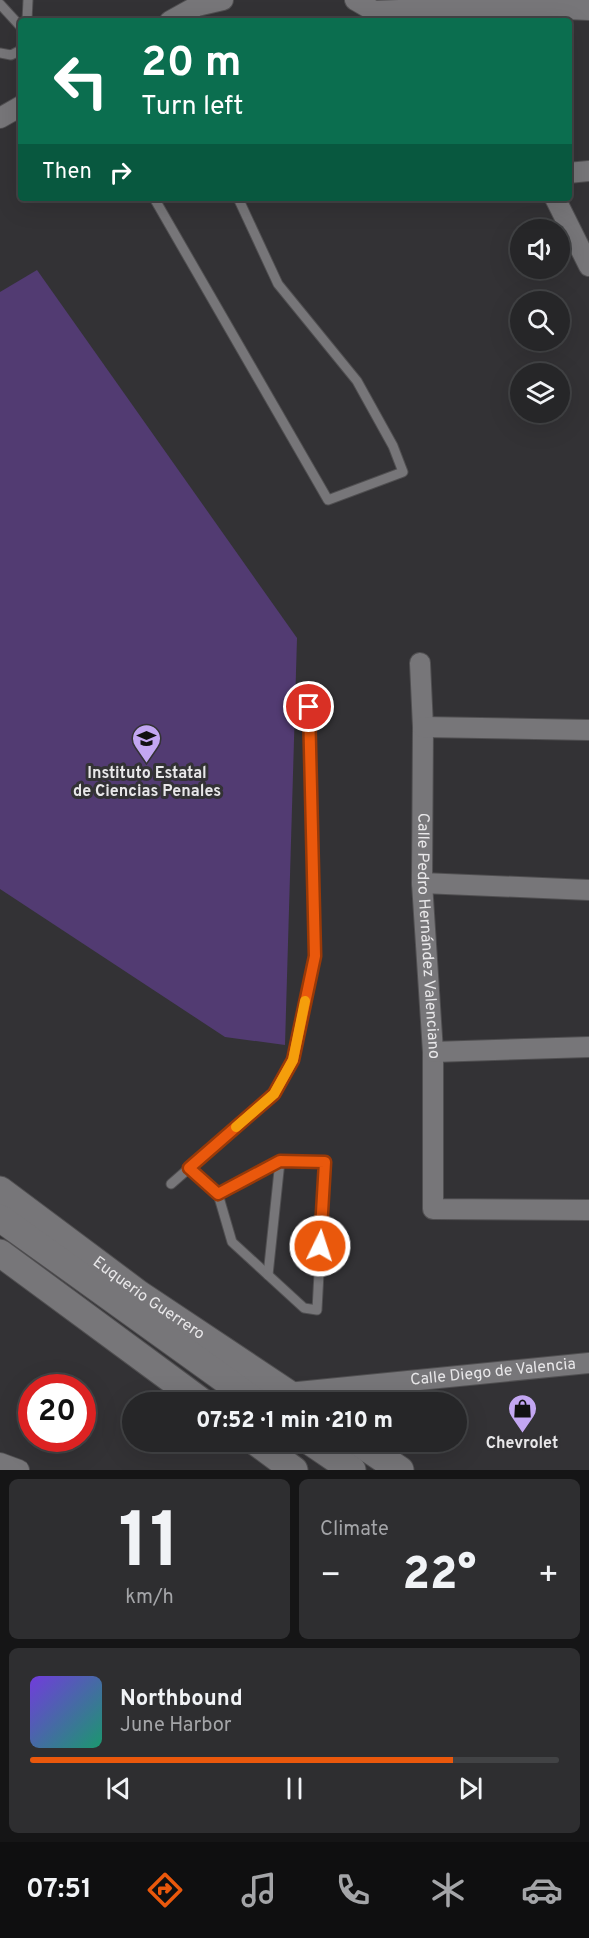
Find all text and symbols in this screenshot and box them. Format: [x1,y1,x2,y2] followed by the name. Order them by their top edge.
[141,38,242,91] text: 20 m
[42,42,120,120] icon: left
[141,90,243,124] text: Turn left
[104,156,137,189] icon: right
[42,159,92,186] text: Then
[510,219,570,423] map controls
[510,219,570,279] button: sound
[510,291,570,351] button: search
[510,363,570,423] button: layers
[283,681,334,732] pin
[292,690,325,723] icon: arrive
[131,722,163,764] school or university icon: Instituto Estatal de Ciencias Penales
[73,764,221,802] place label: Instituto Estatal de Ciencias Penales
[412,813,443,1059] street label: Calle Pedro Hernández Valenciano
[288,1214,352,1278] position arrow
[88,1253,208,1345] street label: Euquerio Guerrero
[409,1354,577,1391] street label: Calle Diego de Valencia
[18,1374,96,1452] speed limit sign: 20
[506,1392,538,1434] shop icon: Chevrolet
[196,1408,393,1435] text: 07:52 · 1 min · 210 m
[486,1434,558,1454] place label: Chevrolet
[118,1496,181,1595] text: 11
[320,1517,389,1543] text: Climate
[403,1548,476,1605] text: 22°
[320,1556,341,1598] text: −
[538,1556,559,1598] text: +
[125,1585,174,1611] text: km/h
[120,1686,243,1713] text: Northbound
[120,1713,232,1739] text: June Harbor
[102,1772,135,1805] icon: previous
[278,1772,311,1805] icon: pause
[454,1772,487,1805] icon: next
[144,1869,186,1911] icon: directions
[238,1869,280,1911] icon: music
[332,1869,374,1911] icon: phone
[427,1869,469,1911] icon: climate
[521,1869,563,1911] icon: car
[26,1873,92,1907] text: 07:51

